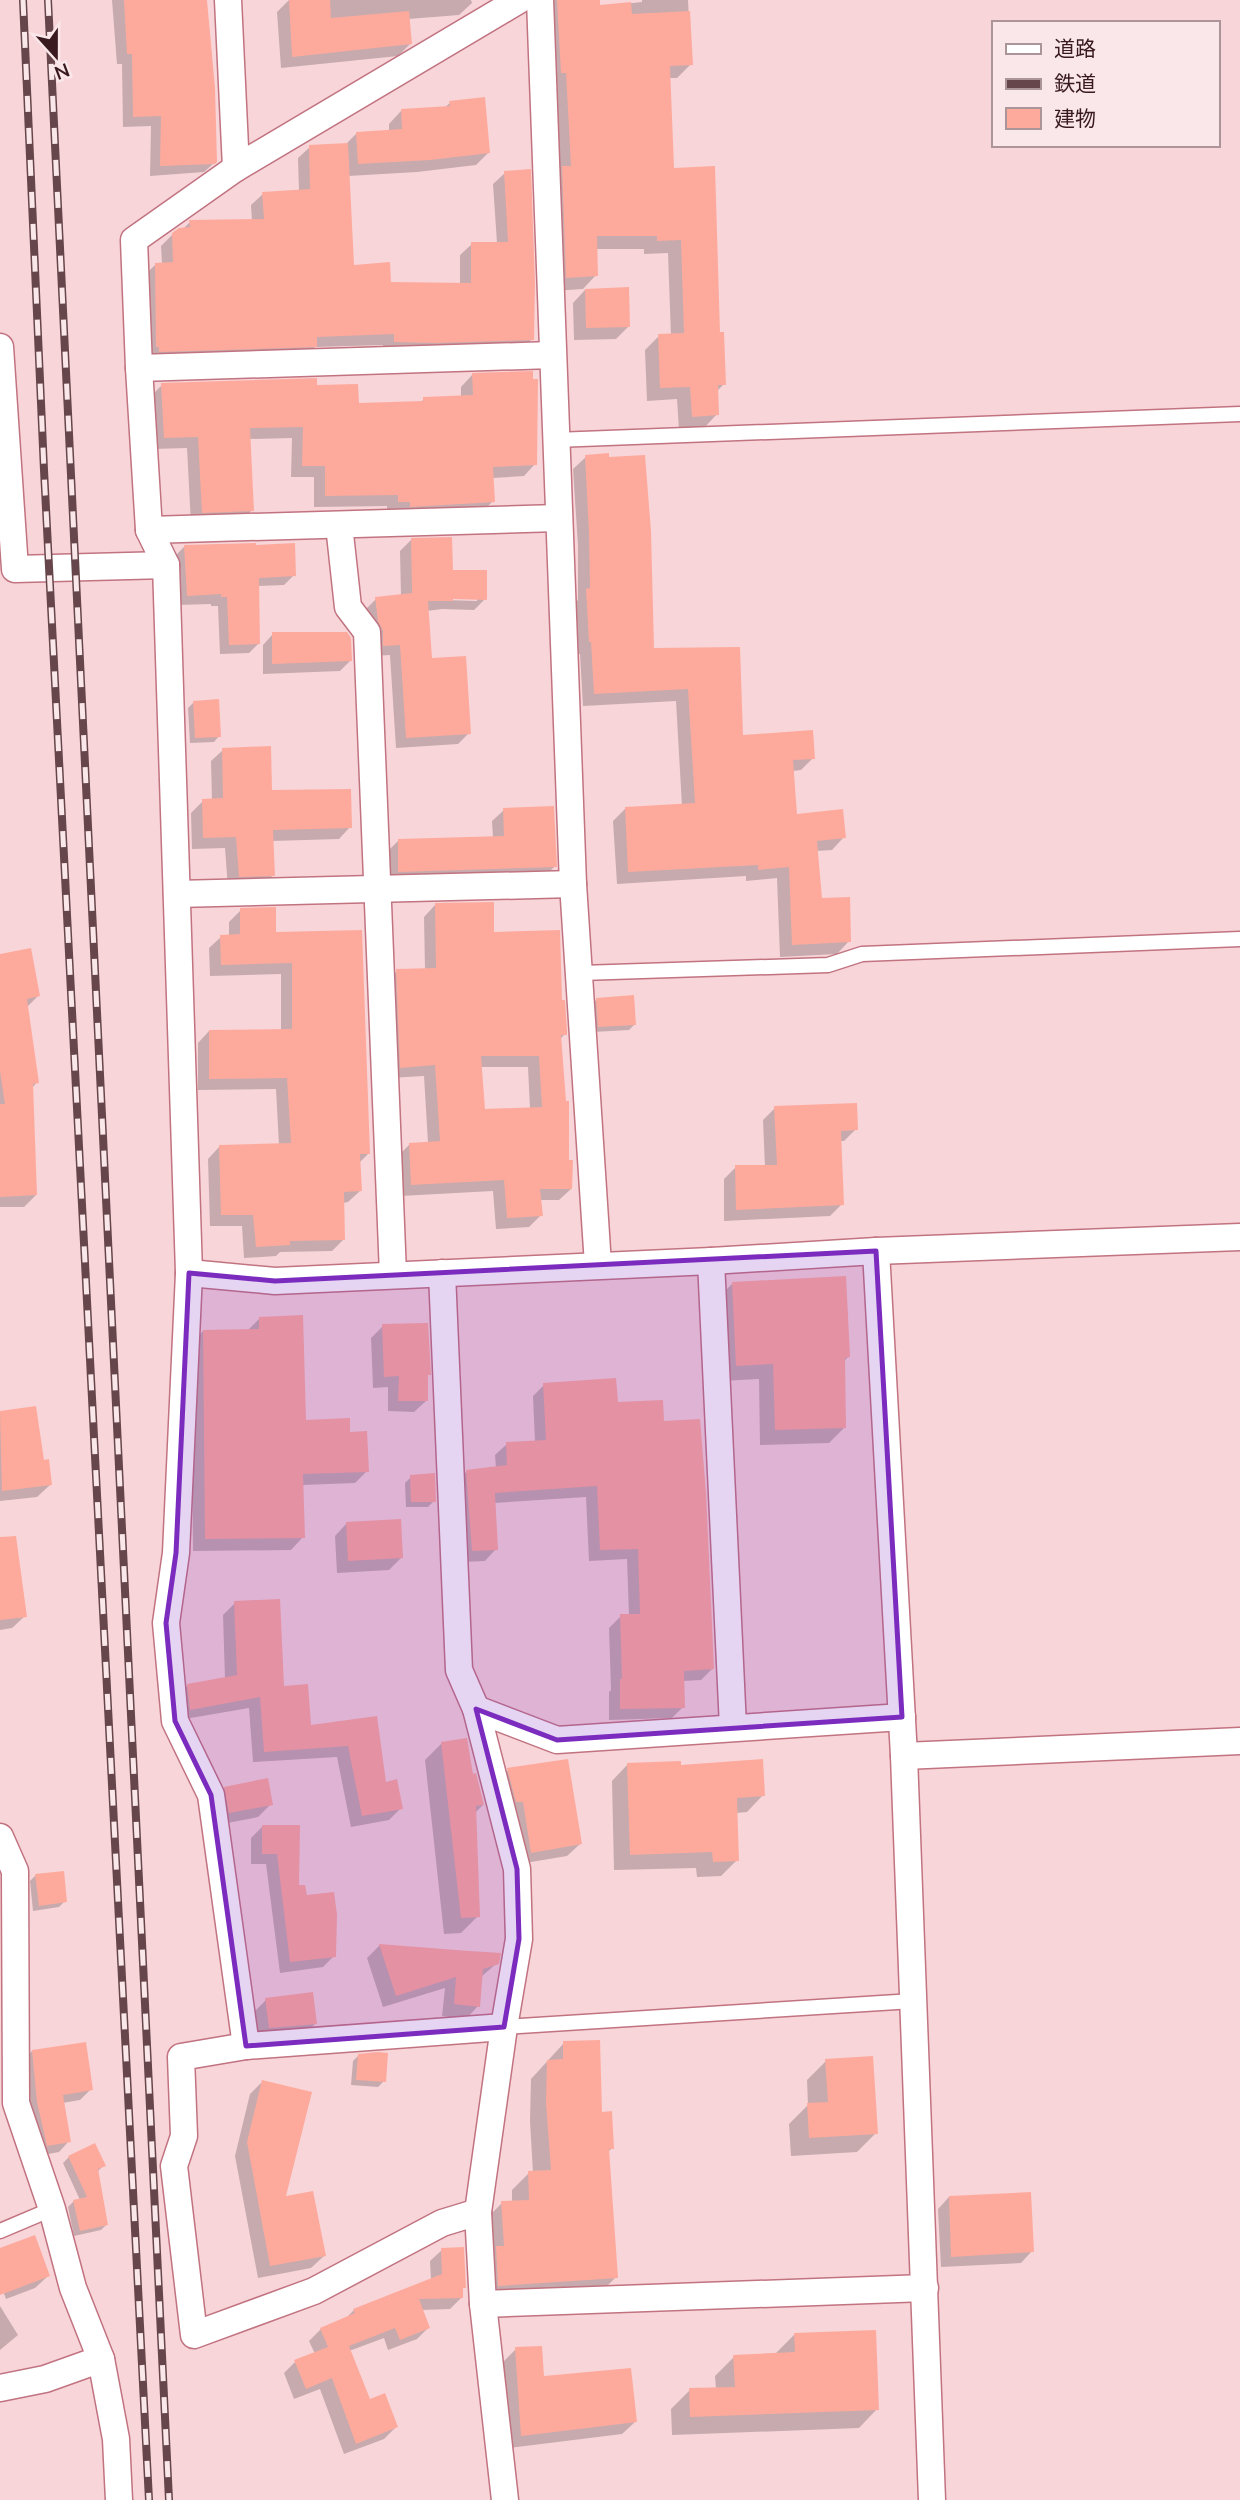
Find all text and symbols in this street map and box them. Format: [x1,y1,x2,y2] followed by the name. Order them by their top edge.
[21,21,91,91] north arrow
[992,21,1219,147] legend
[1054,35,1096,63] text: 道路
[50,56,73,86] text: N
[1054,70,1096,98] text: 鉄道
[1054,105,1096,133] text: 建物

